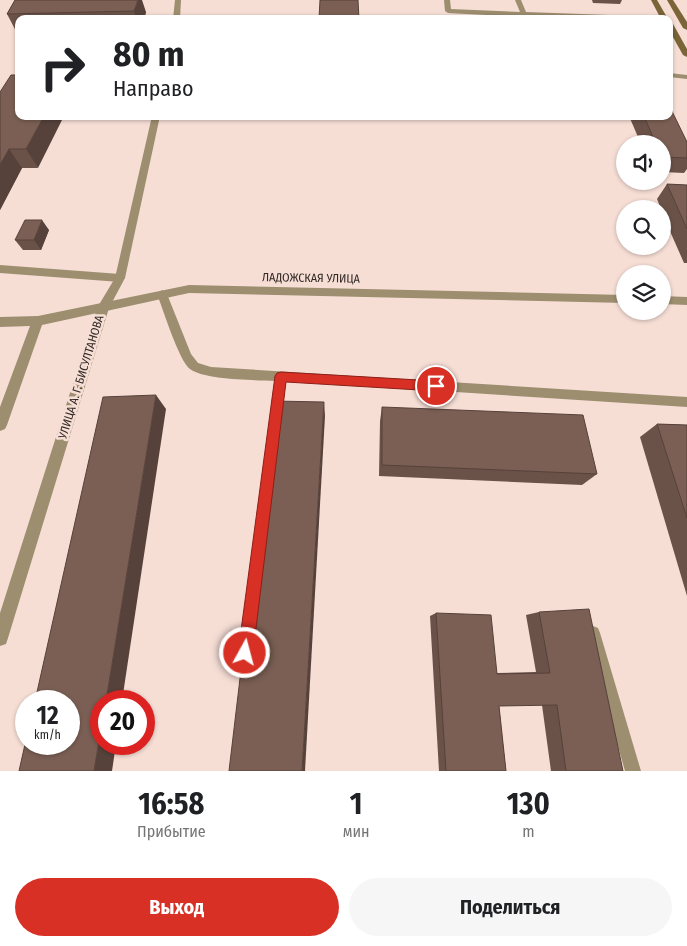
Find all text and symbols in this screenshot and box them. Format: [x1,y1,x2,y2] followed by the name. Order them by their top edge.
[113,33,185,75] text: 80 m
[30,35,95,100] icon: right
[113,75,194,102] text: Направо
[616,135,671,320] map controls
[616,135,671,190] button: sound
[616,200,671,255] button: search
[616,265,671,320] button: layers
[262,270,361,286] street label: ЛАДОЖСКАЯ УЛИЦА
[55,313,107,441] street label: УЛИЦА А. Г. БИСУЛТАНОВА
[415,365,457,407] pin
[422,372,450,400] icon: arrive
[218,626,270,678] position arrow
[90,690,155,755] speed limit sign: 20
[36,701,59,731] text: 12
[34,728,61,742] text: km/h
[138,786,204,822] text: 16:58
[350,786,363,822] text: 1
[507,786,550,822] text: 130
[137,822,206,841] text: Прибытие
[343,822,370,841] text: мин
[522,822,534,841] text: m
[15,878,339,936] button: Выход
[349,878,672,936] button: Поделиться

